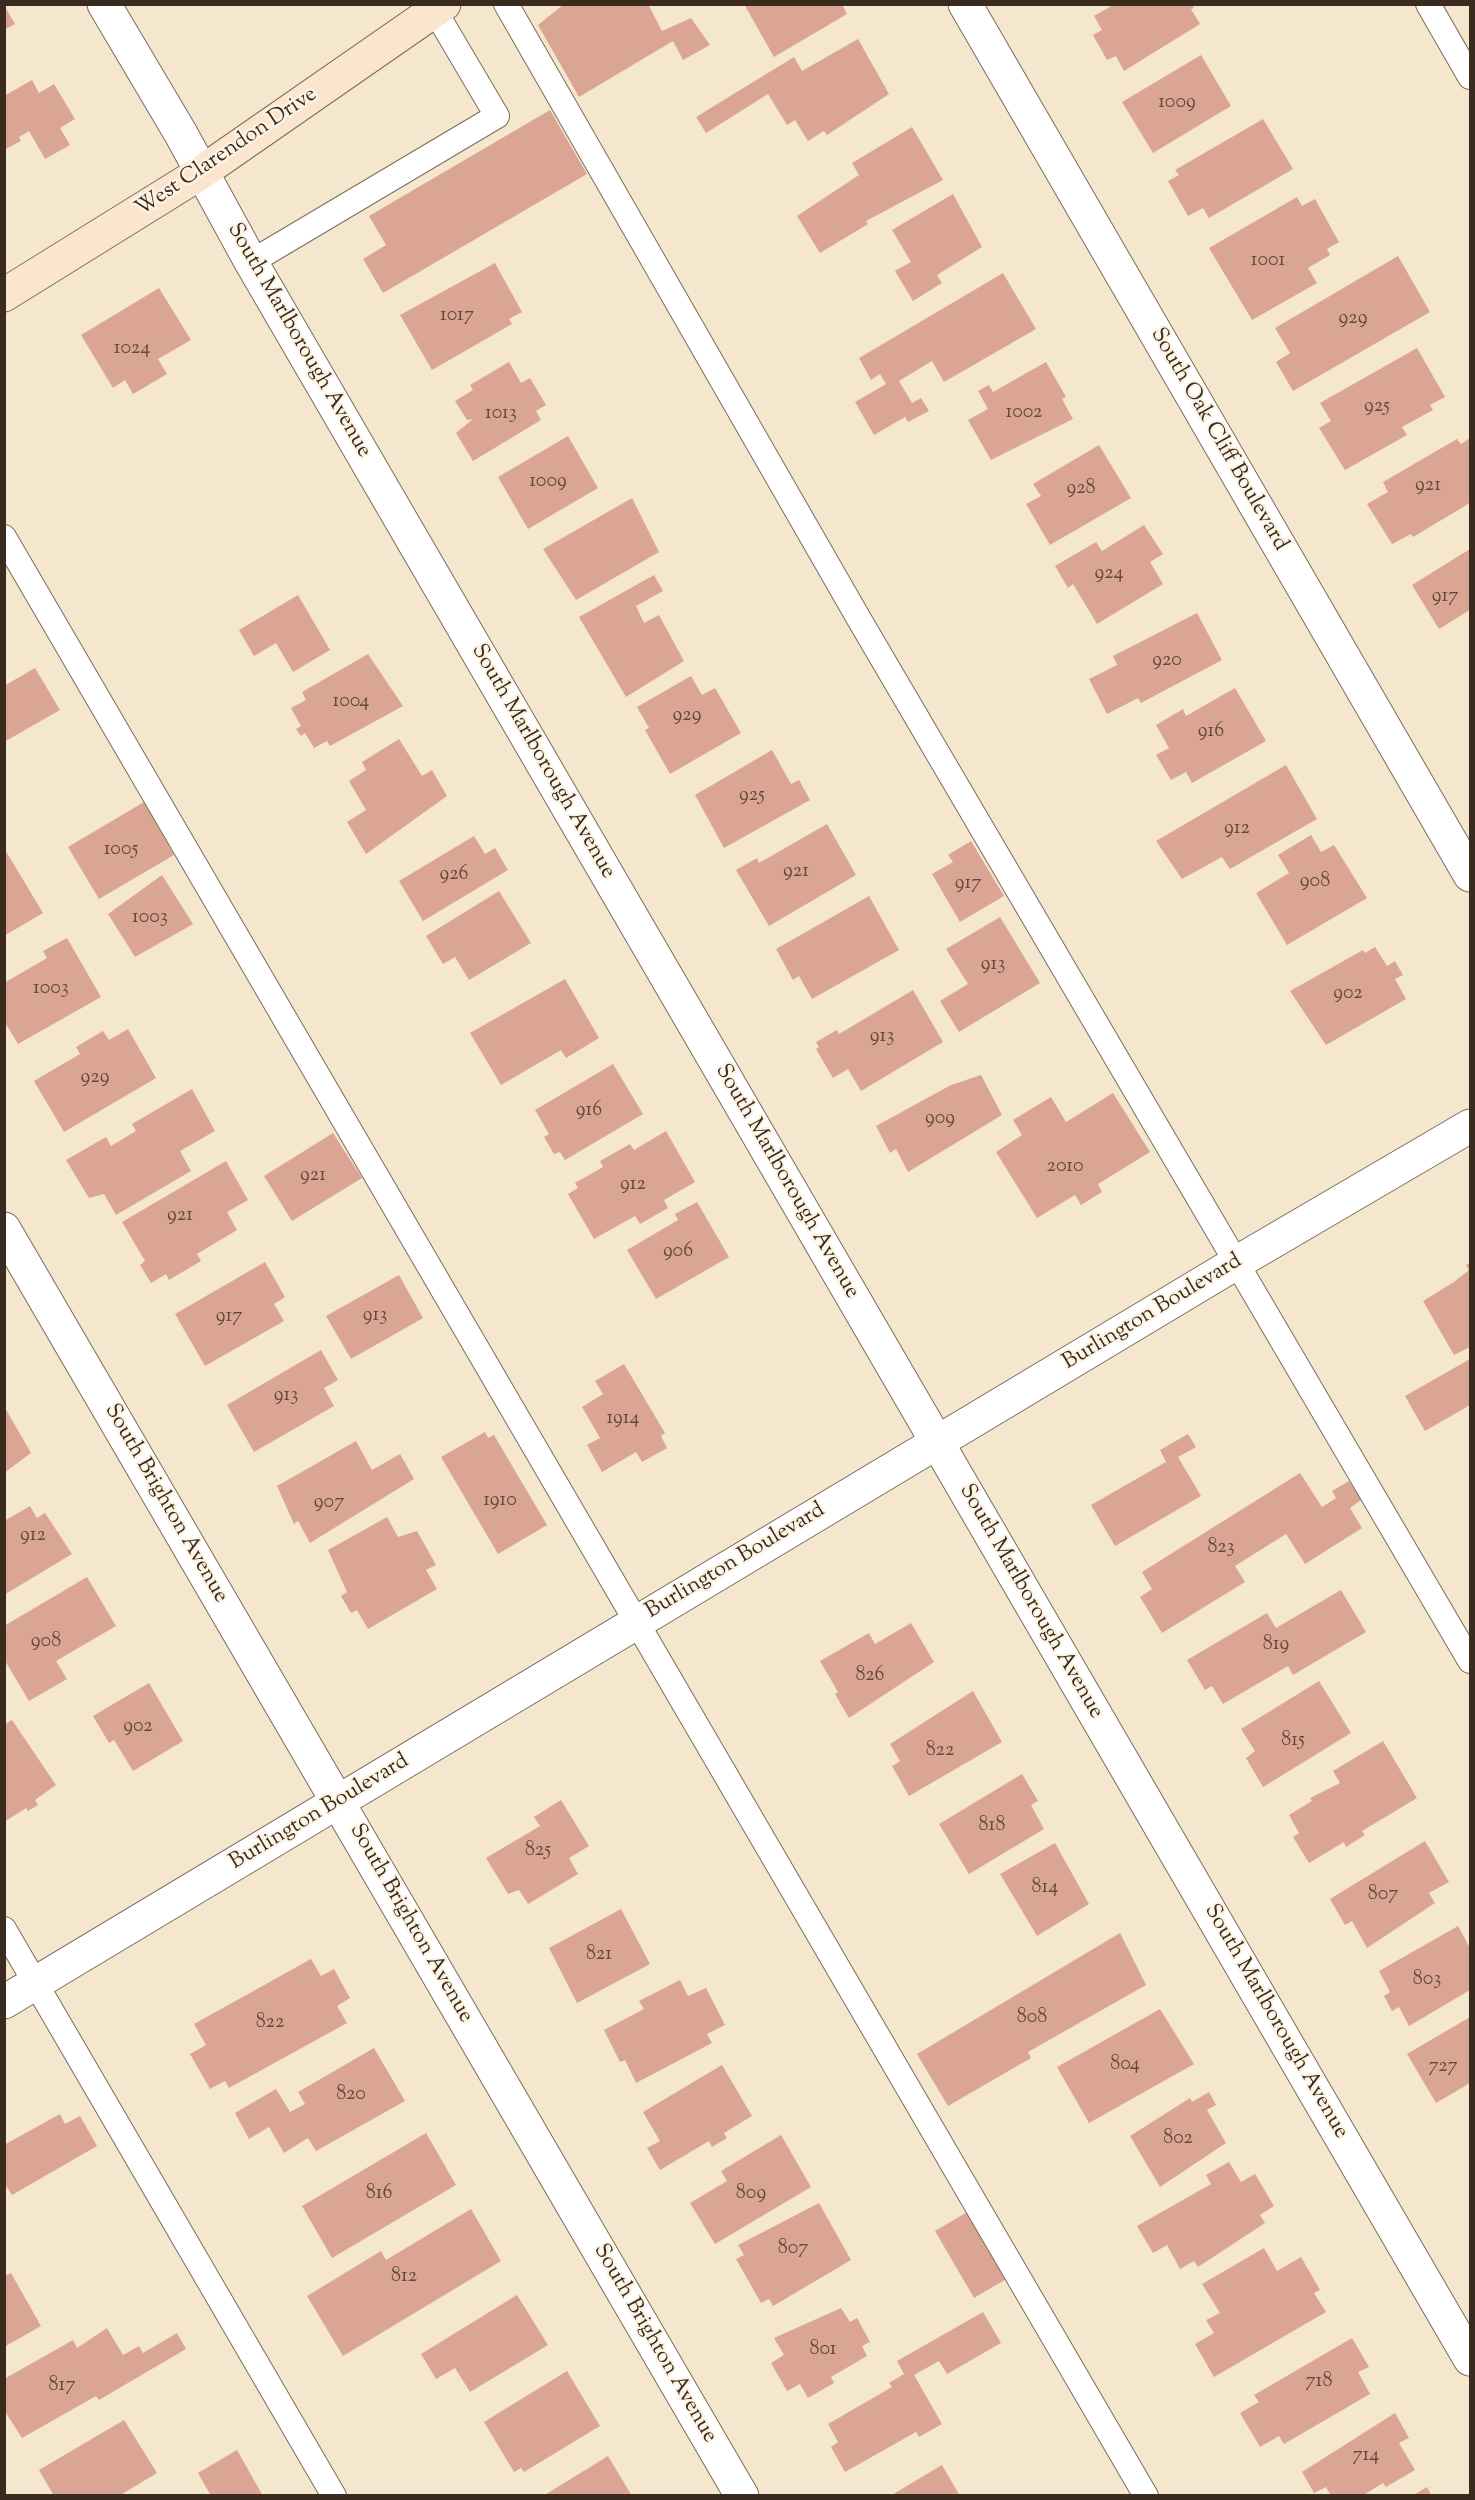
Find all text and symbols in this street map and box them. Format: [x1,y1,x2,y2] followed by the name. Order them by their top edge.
[131,82,323,224] street label: West Clarendon Drive
[1158,92,1196,116] house number: 1009
[220,219,376,463] street label: South Marlborough Avenue
[1251,250,1285,274] house number: 1001
[440,305,474,329] house number: 1017
[1339,308,1367,332] house number: 929
[1143,324,1293,556] street label: South Oak Cliff Boulevard
[114,338,150,362] house number: 1024
[1364,396,1390,420] house number: 925
[1006,402,1042,426] house number: 1002
[485,403,517,427] house number: 1013
[529,471,567,495] house number: 1009
[1415,475,1441,499] house number: 921
[1066,478,1096,502] house number: 928
[1094,563,1124,587] house number: 924
[1432,586,1458,610] house number: 917
[464,640,620,884] street label: South Marlborough Avenue
[1152,650,1182,674] house number: 920
[333,691,369,715] house number: 1004
[673,705,701,729] house number: 929
[1198,721,1224,745] house number: 916
[739,785,765,809] house number: 925
[1224,818,1250,842] house number: 912
[104,839,138,863] house number: 1005
[783,861,809,885] house number: 921
[439,864,469,888] house number: 926
[1300,871,1330,895] house number: 908
[955,873,981,897] house number: 917
[132,907,168,931] house number: 1003
[981,954,1005,978] house number: 913
[33,978,69,1002] house number: 1003
[1333,983,1363,1007] house number: 902
[870,1026,894,1050] house number: 913
[708,1060,864,1304] street label: South Marlborough Avenue
[81,1067,109,1091] house number: 929
[576,1100,602,1124] house number: 916
[925,1108,955,1132] house number: 909
[1047,1156,1083,1180] house number: 2010
[300,1165,326,1189] house number: 921
[620,1174,646,1198] house number: 912
[167,1205,193,1229] house number: 921
[663,1241,693,1265] house number: 906
[1059,1249,1247,1377] street label: Burlington Boulevard
[363,1305,387,1329] house number: 913
[216,1306,242,1330] house number: 917
[274,1385,298,1409] house number: 913
[97,1400,233,1608] street label: South Brighton Avenue
[606,1408,640,1432] house number: 1914
[952,1480,1108,1724] street label: South Marlborough Avenue
[483,1490,517,1514] house number: 1910
[314,1492,344,1516] house number: 907
[642,1498,830,1626] street label: Burlington Boulevard
[20,1525,46,1549] house number: 912
[1207,1537,1235,1561] house number: 823
[31,1631,61,1655] house number: 908
[1263,1634,1289,1658] house number: 819
[855,1665,885,1689] house number: 826
[123,1716,153,1740] house number: 902
[1281,1730,1305,1754] house number: 815
[926,1740,954,1764] house number: 822
[226,1749,414,1877] street label: Burlington Boulevard
[979,1815,1005,1839] house number: 818
[342,1820,478,2028] street label: South Brighton Avenue
[525,1840,551,1864] house number: 825
[1032,1877,1058,1901] house number: 814
[1368,1884,1398,1908] house number: 807
[1197,1900,1353,2144] street label: South Marlborough Avenue
[586,1944,612,1968] house number: 821
[1413,1969,1441,1993] house number: 803
[1017,2007,1047,2031] house number: 808
[256,2012,284,2036] house number: 822
[1110,2054,1140,2078] house number: 804
[1428,2056,1458,2080] house number: 727
[336,2084,366,2108] house number: 820
[1163,2128,1193,2152] house number: 802
[366,2183,392,2207] house number: 816
[736,2183,766,2207] house number: 809
[778,2238,808,2262] house number: 807
[586,2240,722,2448] street label: South Brighton Avenue
[391,2266,417,2290] house number: 812
[809,2339,837,2363] house number: 801
[1306,2371,1332,2395] house number: 718
[49,2375,75,2399] house number: 817
[1353,2445,1379,2469] house number: 714

